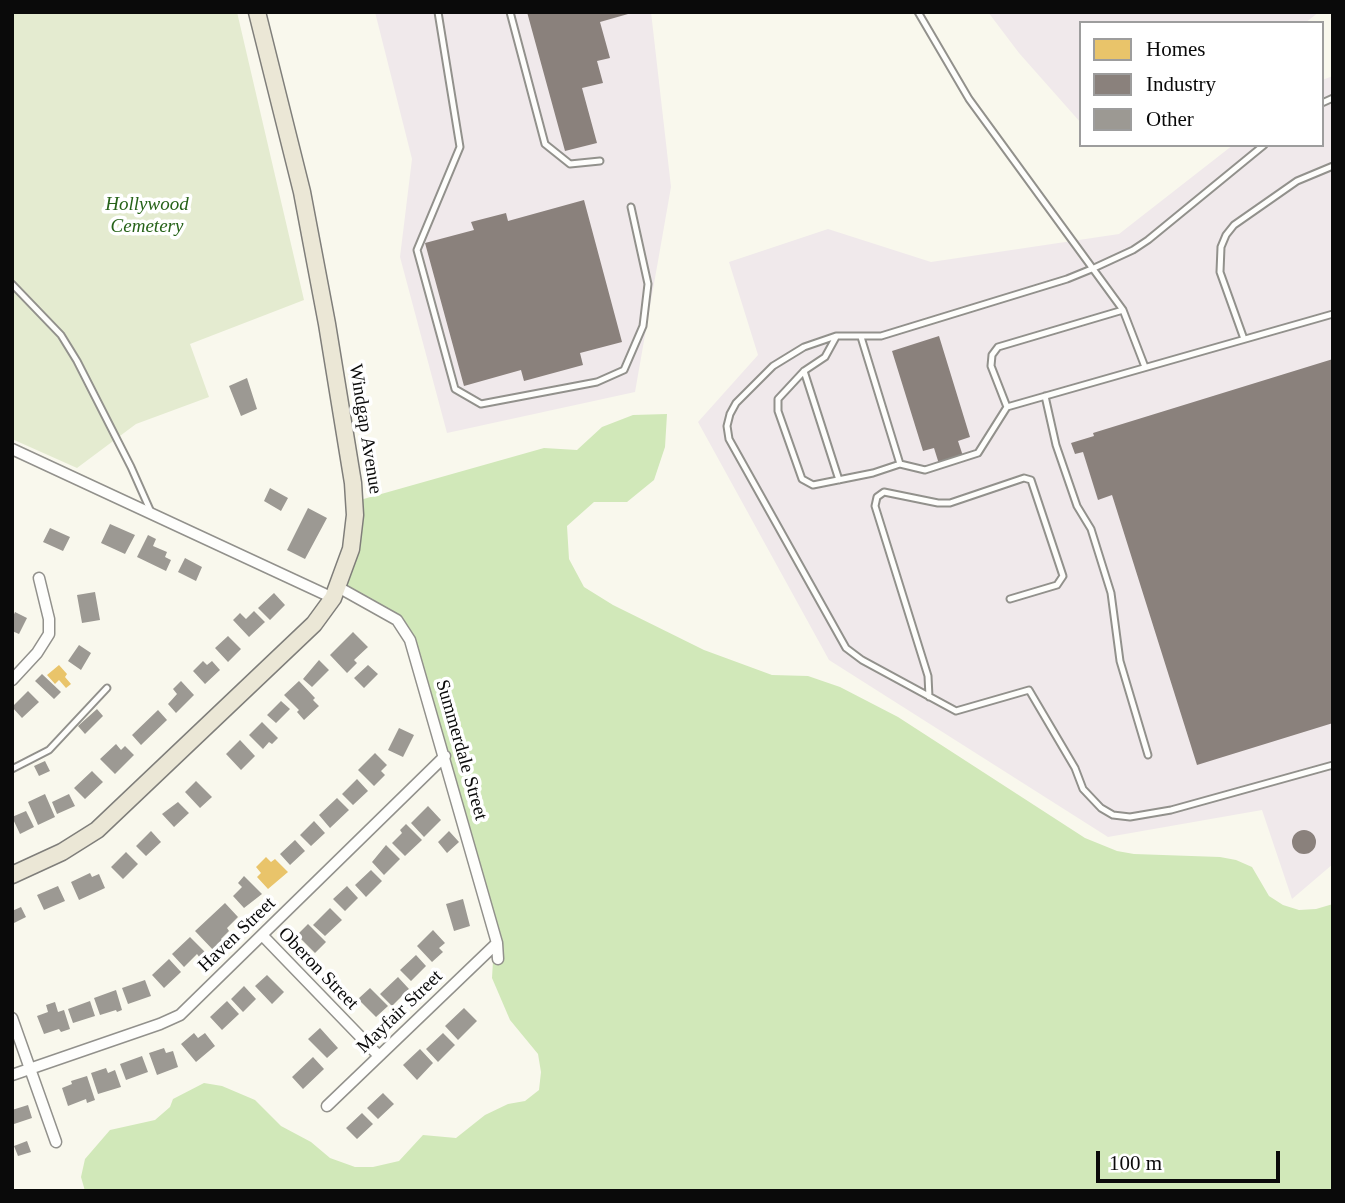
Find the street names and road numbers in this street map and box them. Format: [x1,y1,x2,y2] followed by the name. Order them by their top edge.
[343,362,387,496] street label: Windgap Avenue
[430,677,492,823] street label: Summerdale Street
[194,893,280,977] street label: Haven Street
[273,923,363,1015] street label: Oberon Street
[352,966,448,1058] street label: Mayfair Street

